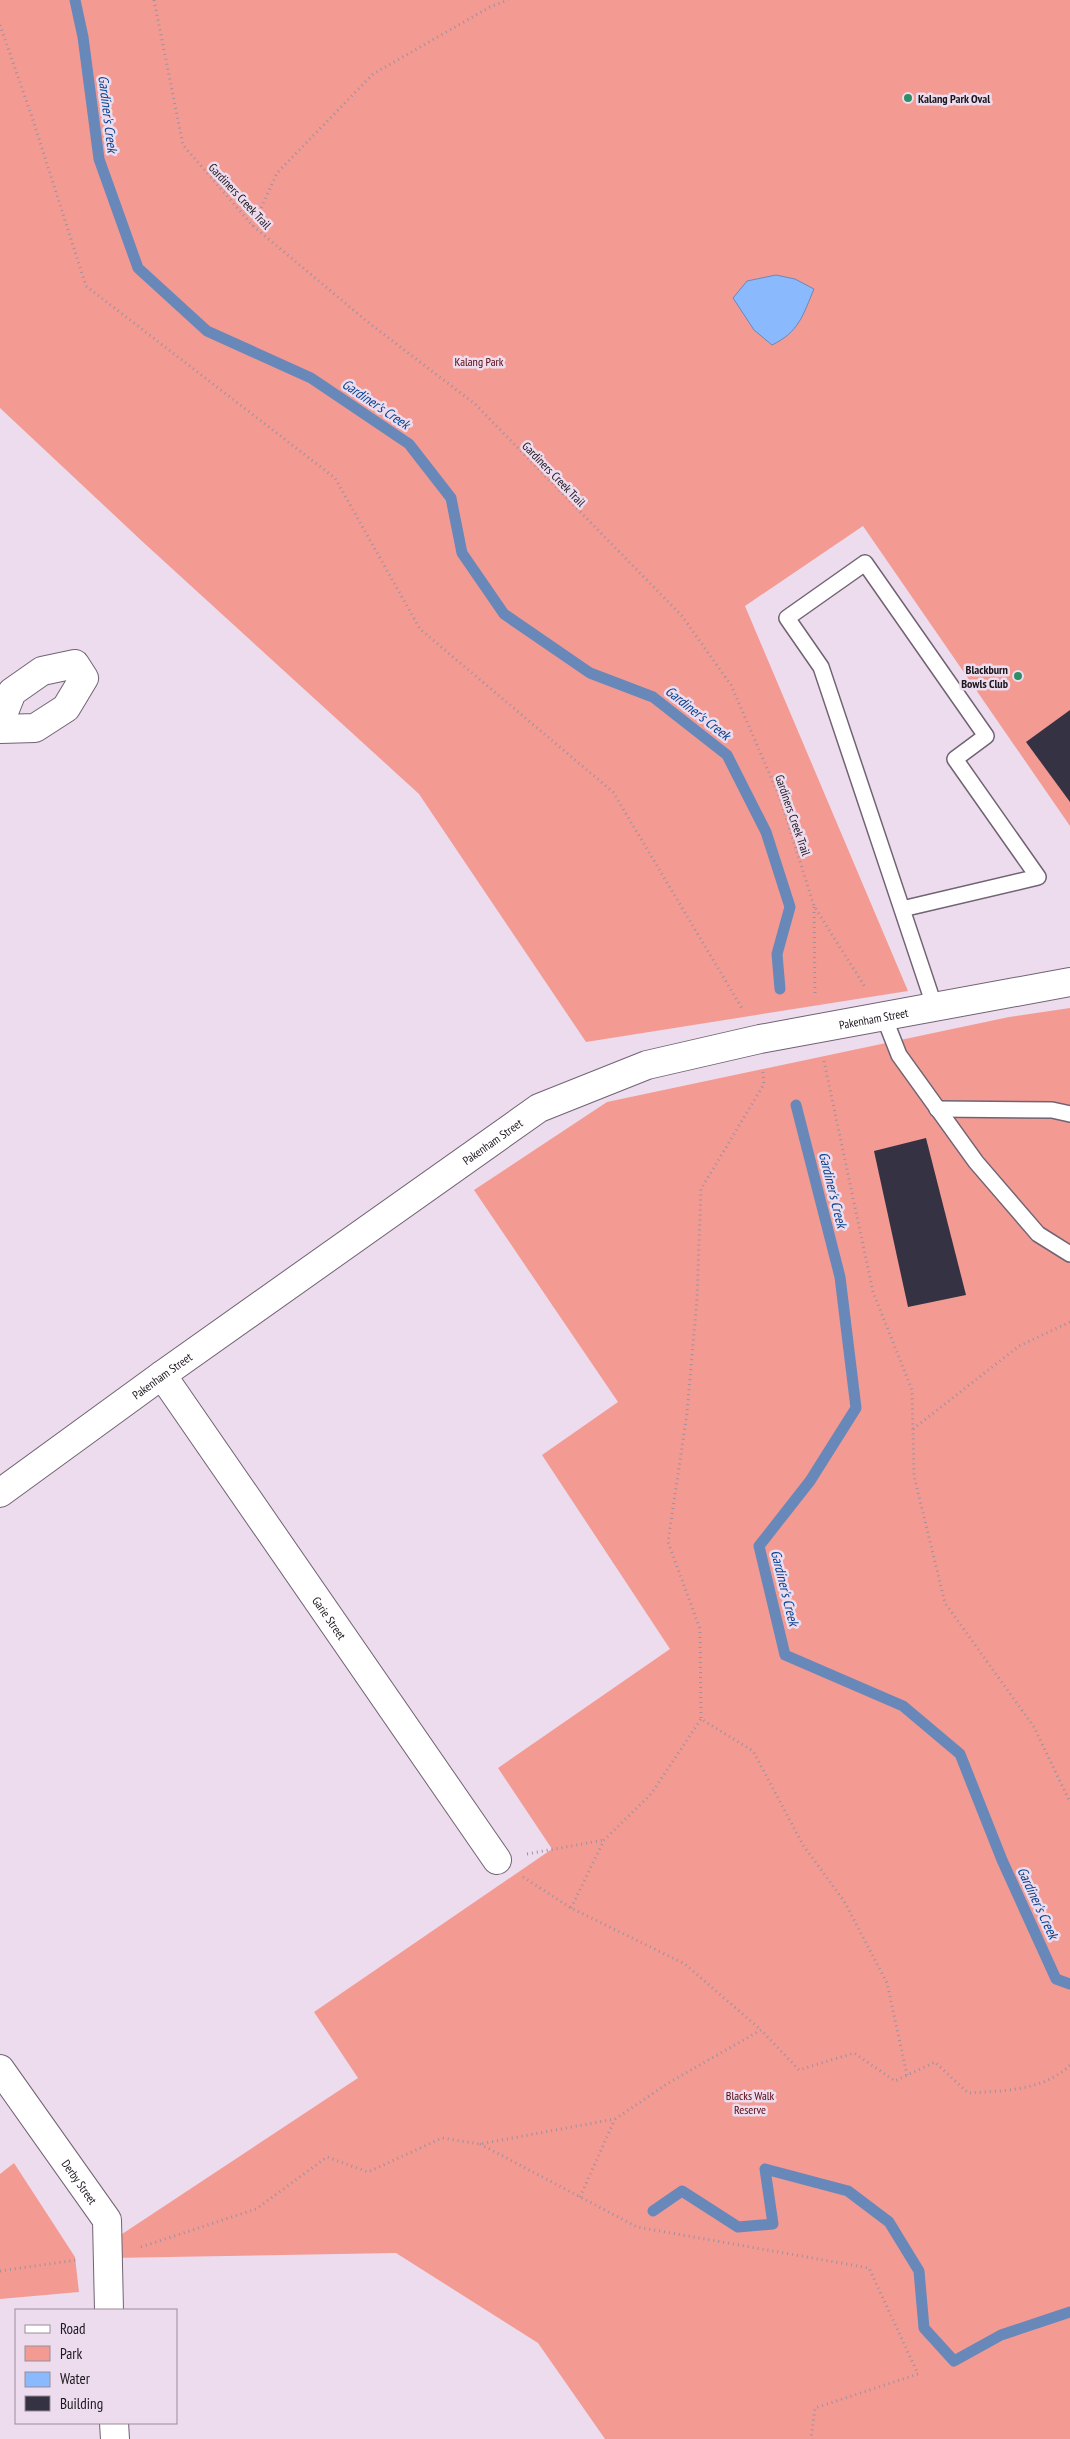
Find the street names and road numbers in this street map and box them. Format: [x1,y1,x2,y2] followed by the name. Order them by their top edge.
[206,160,275,232] street label: Gardiners Creek Trail
[519,438,589,510] street label: Gardiners Creek Trail
[772,772,814,858] street label: Gardiners Creek Trail
[838,1004,910,1032] street label: Pakenham Street
[459,1114,526,1168] street label: Pakenham Street
[129,1348,195,1402] street label: Pakenham Street
[310,1593,350,1643] street label: Garie Street
[59,2156,101,2207] street label: Derby Street

